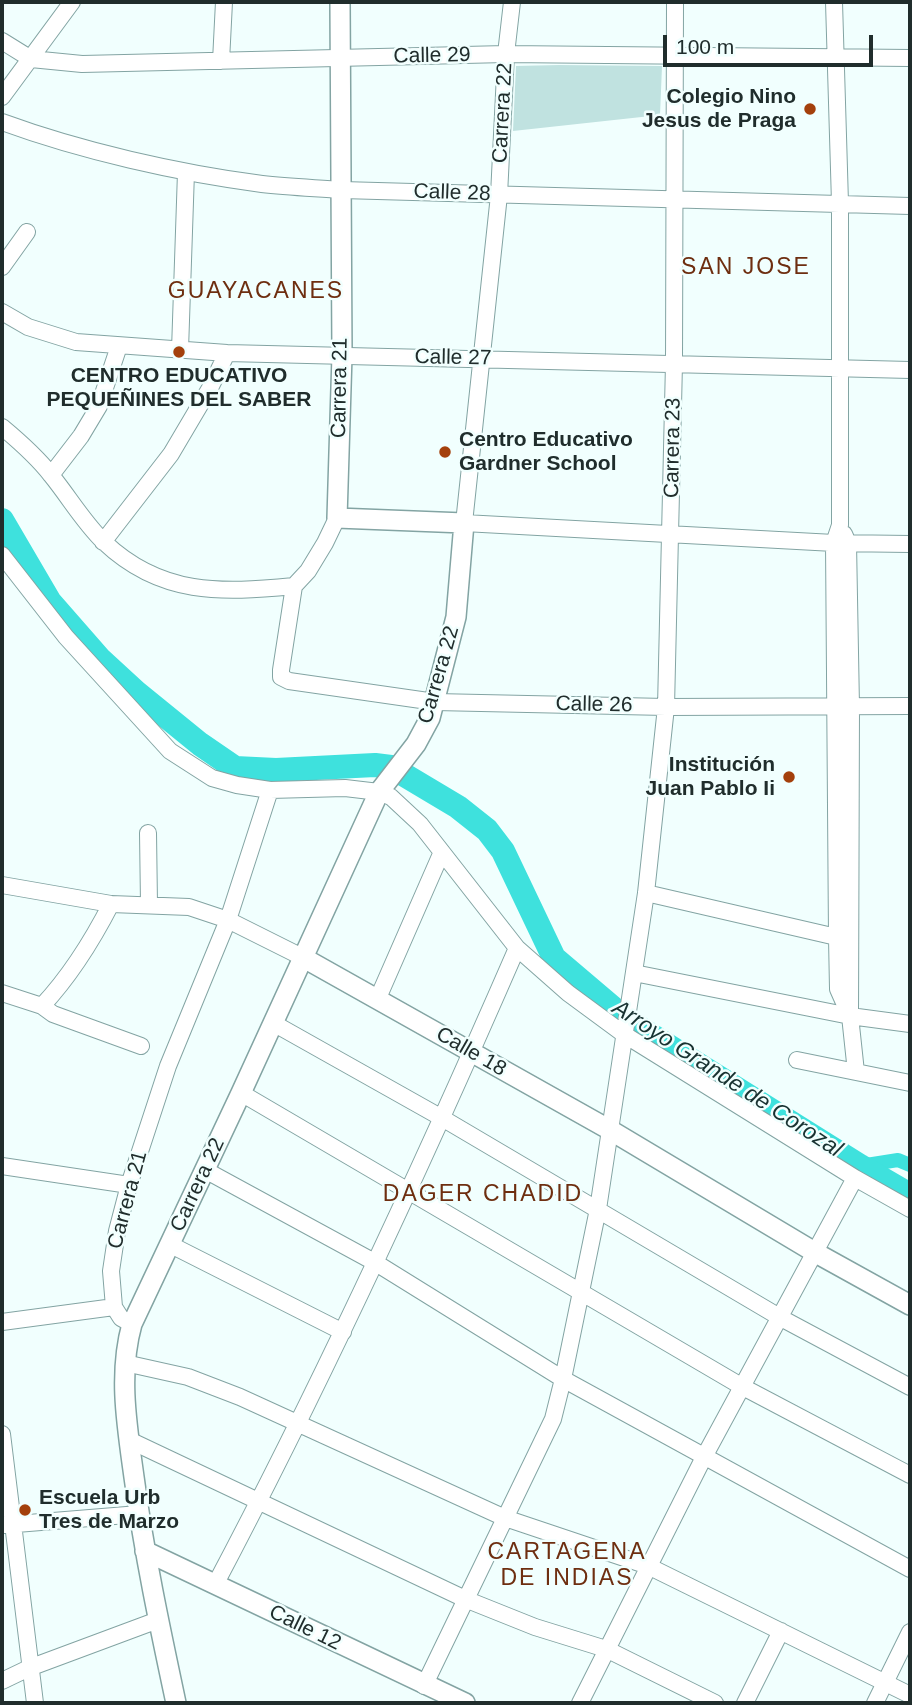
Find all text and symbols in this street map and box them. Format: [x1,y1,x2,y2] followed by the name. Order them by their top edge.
[667,21,877,65] scale bar
[676,35,734,58] text: 100 m
[393,43,471,69] street label: Calle 29
[488,62,518,164] street label: Carrera 22
[642,84,796,134] place label: Colegio Nino Jesus de Praga
[802,101,818,117] marker: Colegio Nino Jesus de Praga
[413,179,491,207] street label: Calle 28
[682,254,810,282] district label: SAN JOSE
[169,278,343,306] district label: GUAYACANES
[327,338,353,438] street label: Carrera 21
[171,344,187,360] marker: CENTRO EDUCATIVO PEQUEÑINES DEL SABER
[414,345,492,371] street label: Calle 27
[47,363,311,413] place label: CENTRO EDUCATIVO PEQUEÑINES DEL SABER
[660,398,686,498] street label: Carrera 23
[459,427,633,477] place label: Centro Educativo Gardner School
[437,444,453,460] marker: Centro Educativo Gardner School
[413,623,465,727] street label: Carrera 22
[555,692,633,718] street label: Calle 26
[645,752,775,802] place label: Institución Juan Pablo Ii
[781,769,797,785] marker: Institución Juan Pablo Ii
[607,994,847,1164] water label: Arroyo Grande de Corozal
[431,1022,511,1082] street label: Calle 18
[165,1134,231,1236] street label: Carrera 22
[103,1148,153,1252] street label: Carrera 21
[384,1181,582,1209] district label: DAGER CHADID
[39,1485,179,1535] place label: Escuela Urb Tres de Marzo
[17,1502,33,1518] marker: Escuela Urb Tres de Marzo
[489,1539,645,1593] district label: CARTAGENA DE INDIAS
[265,1600,345,1656] street label: Calle 12

